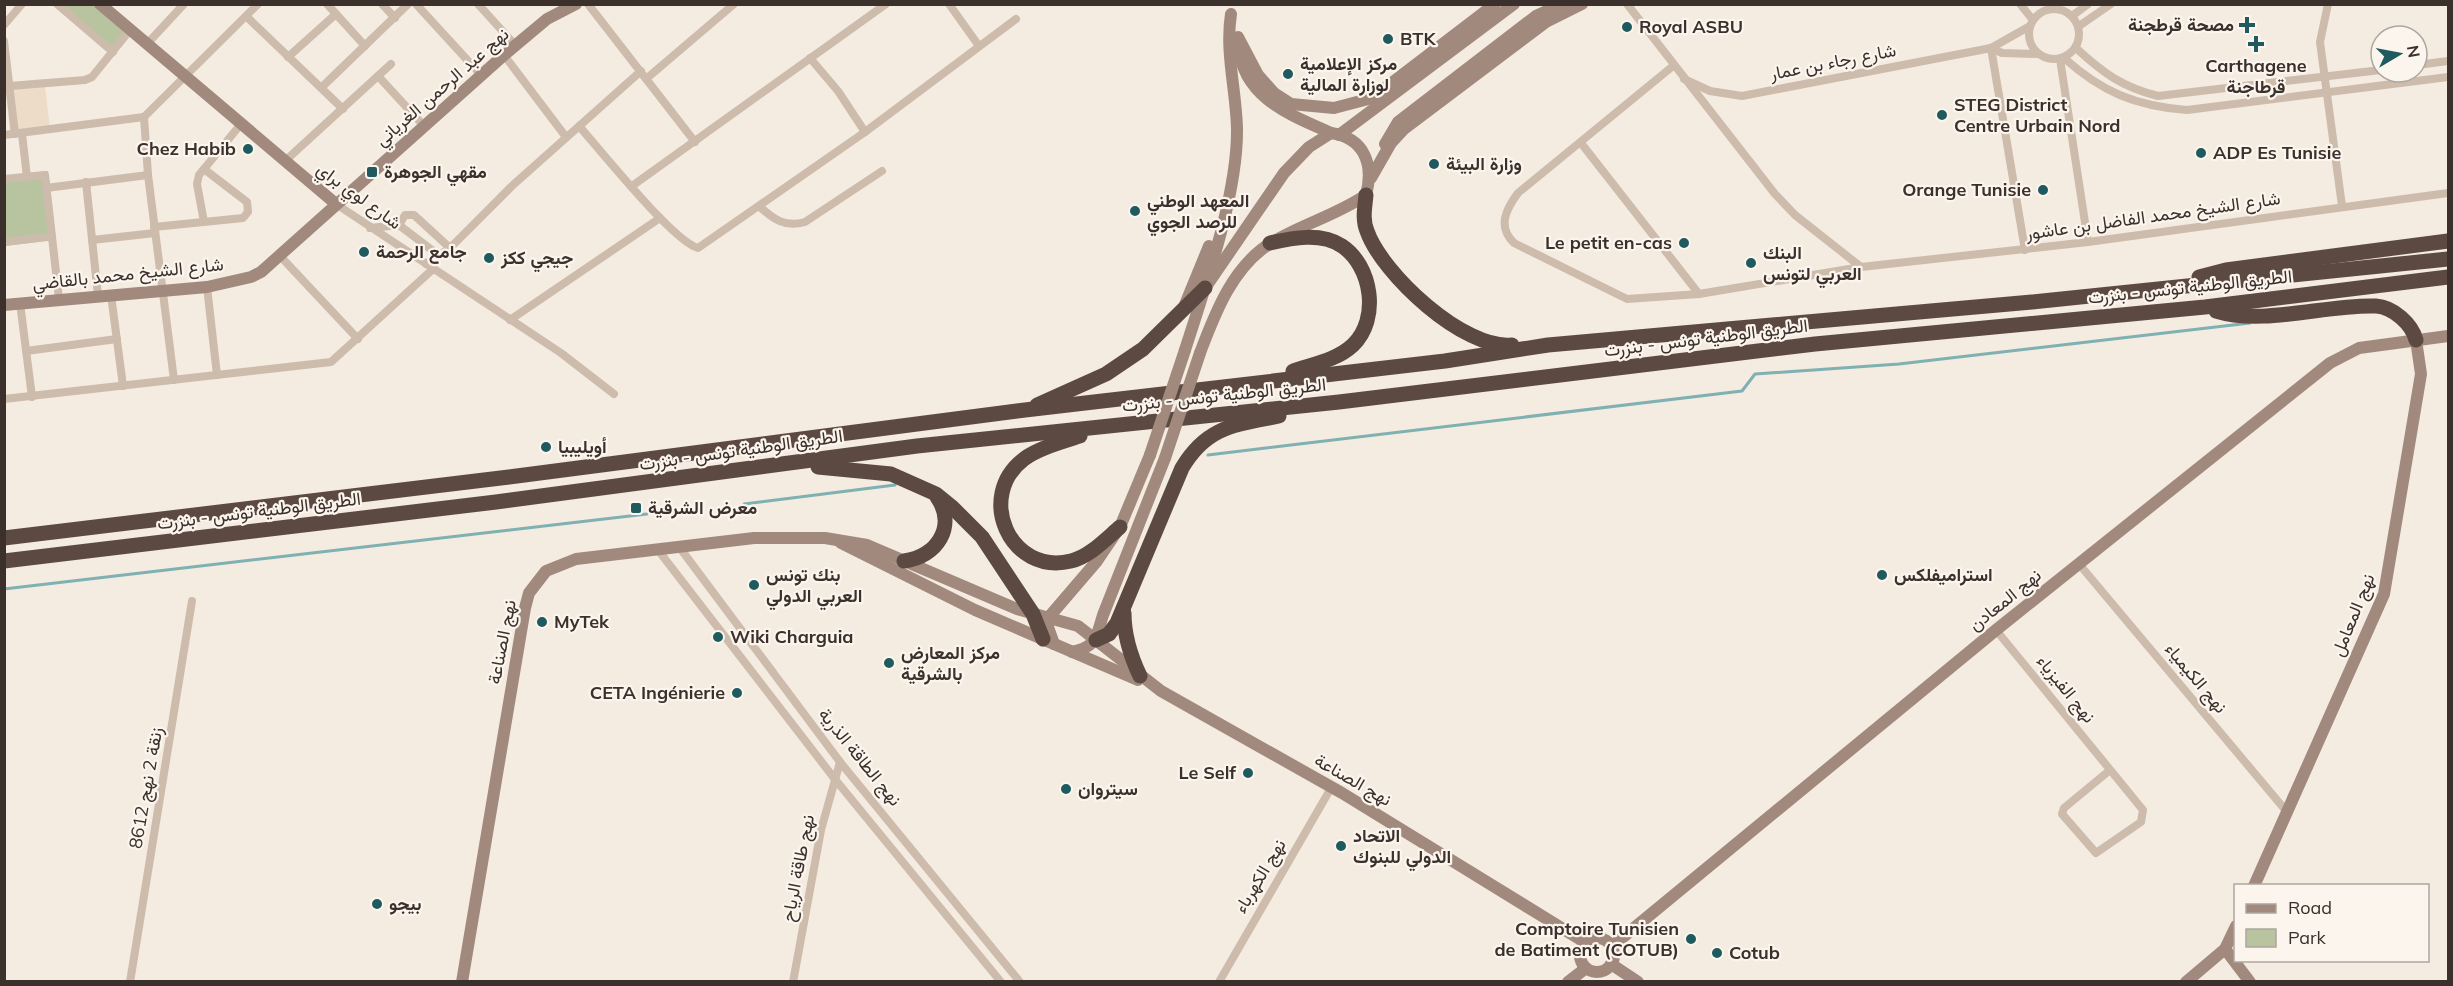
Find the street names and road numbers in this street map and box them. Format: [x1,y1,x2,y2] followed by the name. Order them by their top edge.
[370,22,516,154] street label: نهج عبد الرحمن الغرياني
[1767,38,1898,86] street label: شارع رجاء بن عمار
[310,157,406,237] street label: شارع لوي براي
[2023,186,2282,246] street label: شارع الشيخ محمد الفاضل بن عاشور
[31,252,225,299] street label: شارع الشيخ محمد بالقاضي
[2087,264,2293,309] street label: الطريق الوطنية تونس - بنزرت
[1603,314,1809,361] street label: الطريق الوطنية تونس - بنزرت
[1121,372,1327,417] street label: الطريق الوطنية تونس - بنزرت
[638,424,844,475] street label: الطريق الوطنية تونس - بنزرت
[156,487,362,534] street label: الطريق الوطنية تونس - بنزرت
[1964,563,2046,637] street label: نهج المعادن
[2325,570,2381,660] street label: نهج المعامل
[482,598,522,686] street label: نهج الصناعة
[2159,638,2233,718] street label: نهج الكيمياء
[2031,650,2101,728] street label: نهج الفيزياء
[813,703,907,811] street label: نهج الطاقة الذرية
[124,725,168,851] street label: زنقة 2 نهج 8612
[1310,748,1396,812] street label: نهج الصناعة
[776,812,820,924] street label: نهج طاقة الرياح
[1228,834,1292,918] street label: نهج الكهرباء

